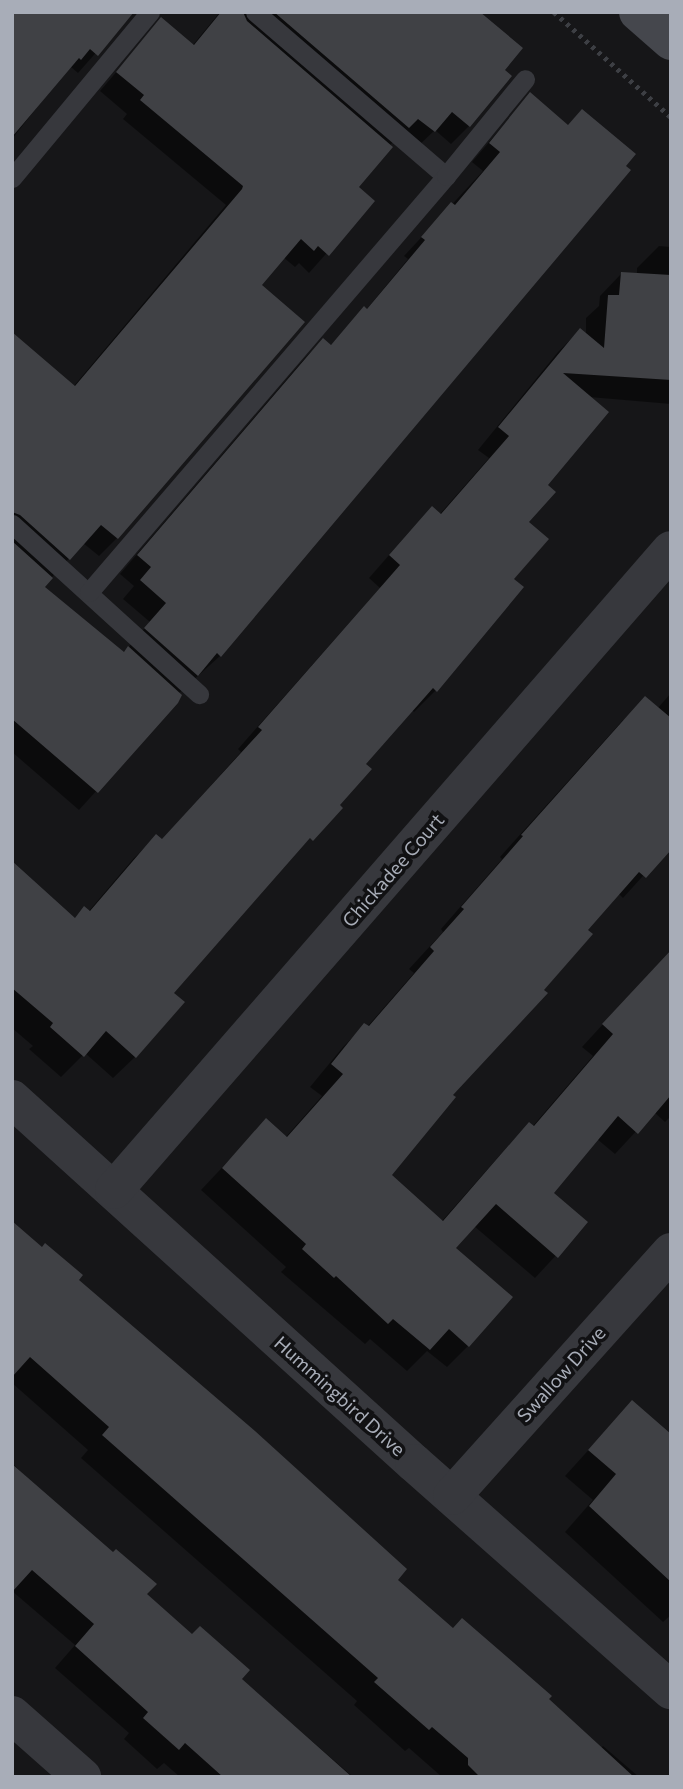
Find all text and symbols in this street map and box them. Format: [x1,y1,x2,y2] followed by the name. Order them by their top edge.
[337,808,449,932] street label: Chickadee Court
[512,1321,610,1427] street label: Swallow Drive
[270,1331,410,1461] street label: Hummingbird Drive

